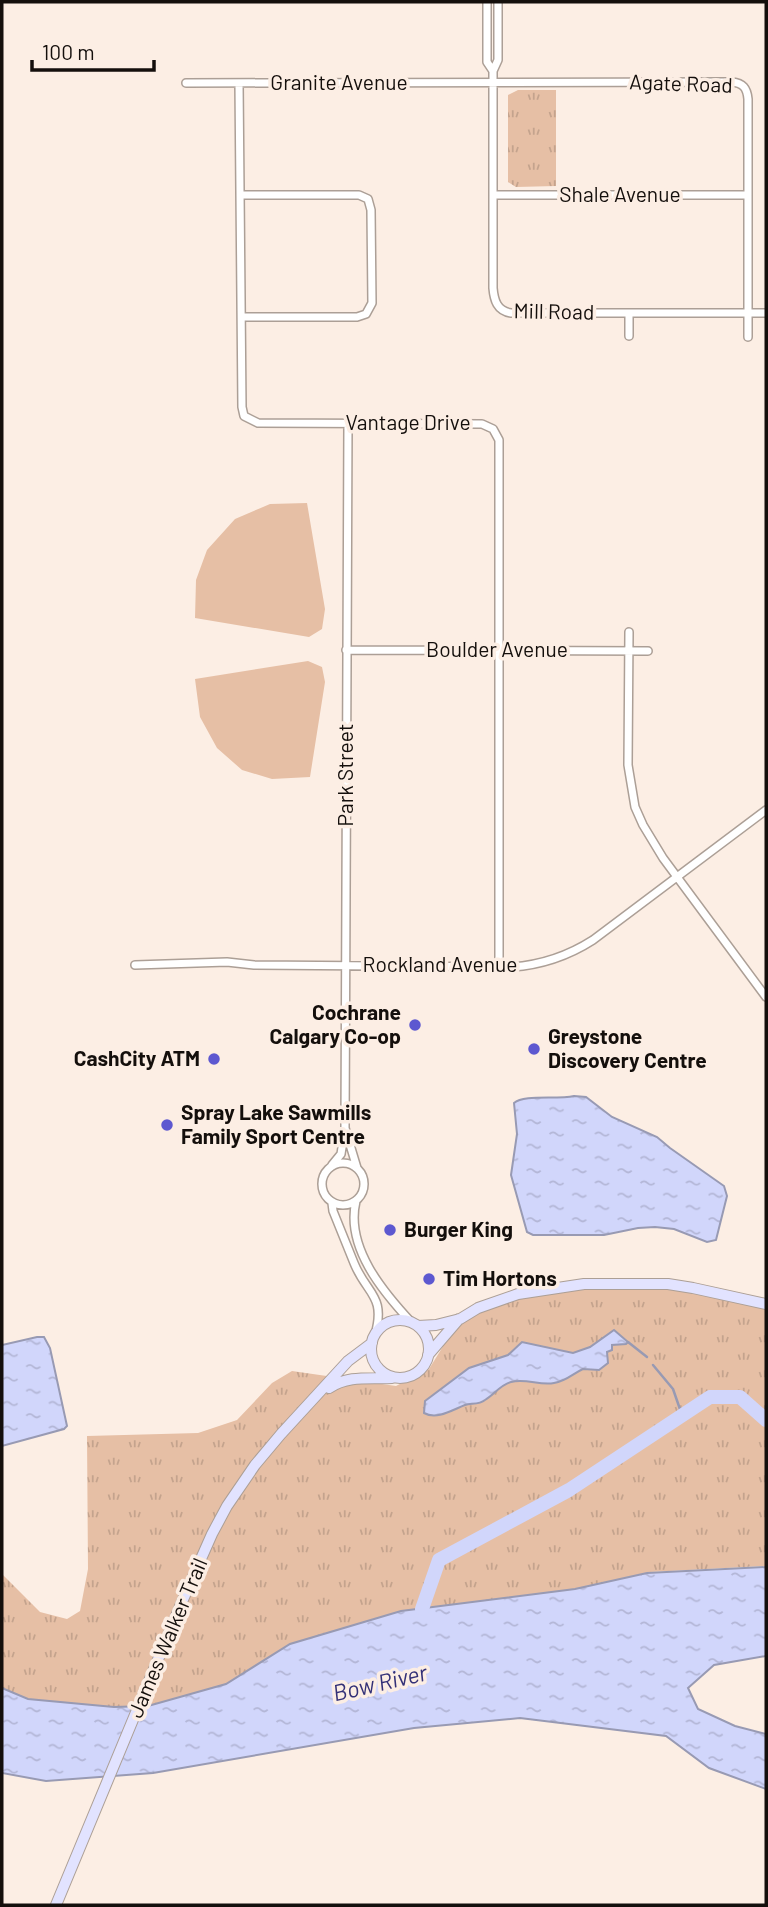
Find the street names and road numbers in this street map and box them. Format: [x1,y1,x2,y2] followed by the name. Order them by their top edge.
[629,68,733,97] street label: Agate Road
[270,69,408,94] street label: Granite Avenue
[559,181,681,206] street label: Shale Avenue
[513,297,595,324] street label: Mill Road
[345,409,471,434] street label: Vantage Drive
[426,636,568,661] street label: Boulder Avenue
[332,724,357,826] street label: Park Street
[363,951,517,976] street label: Rockland Avenue
[122,1554,212,1721] street label: James Walker Trail

